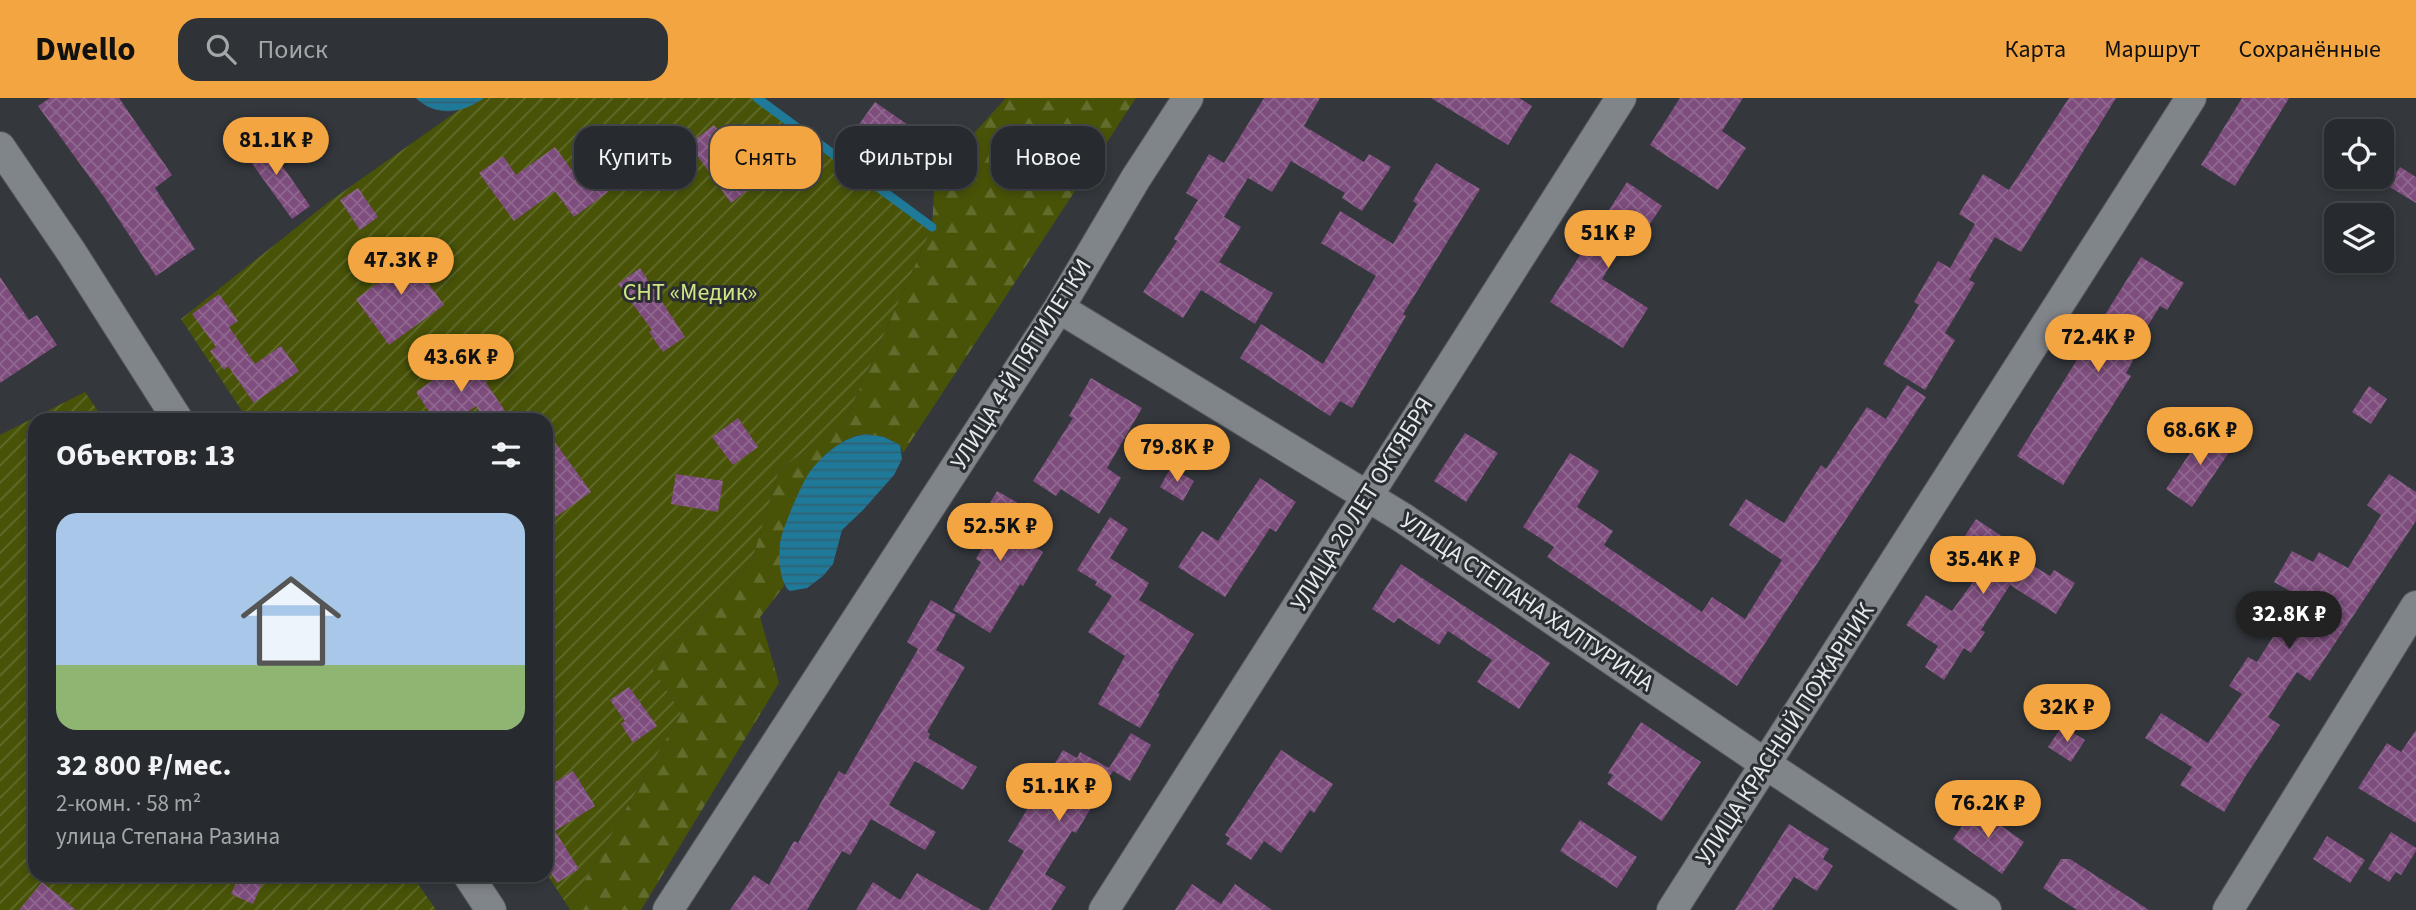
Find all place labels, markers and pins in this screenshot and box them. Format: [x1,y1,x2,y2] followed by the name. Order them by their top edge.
[211,118,341,177] pin: 81.1K ₽
[1559,211,1657,270] pin: 51K ₽
[336,238,466,297] pin: 47.3K ₽
[2033,314,2163,374] pin: 72.4K ₽
[396,334,526,394] pin: 43.6K ₽
[2135,408,2265,467] pin: 68.6K ₽
[1112,424,1242,484] pin: 79.8K ₽
[935,504,1065,563] pin: 52.5K ₽
[1918,536,2048,596] pin: 35.4K ₽
[2224,592,2354,651] pin: 32.8K ₽
[2018,684,2116,744] pin: 32K ₽
[994,764,1124,823] pin: 51.1K ₽
[1923,780,2053,840] pin: 76.2K ₽

